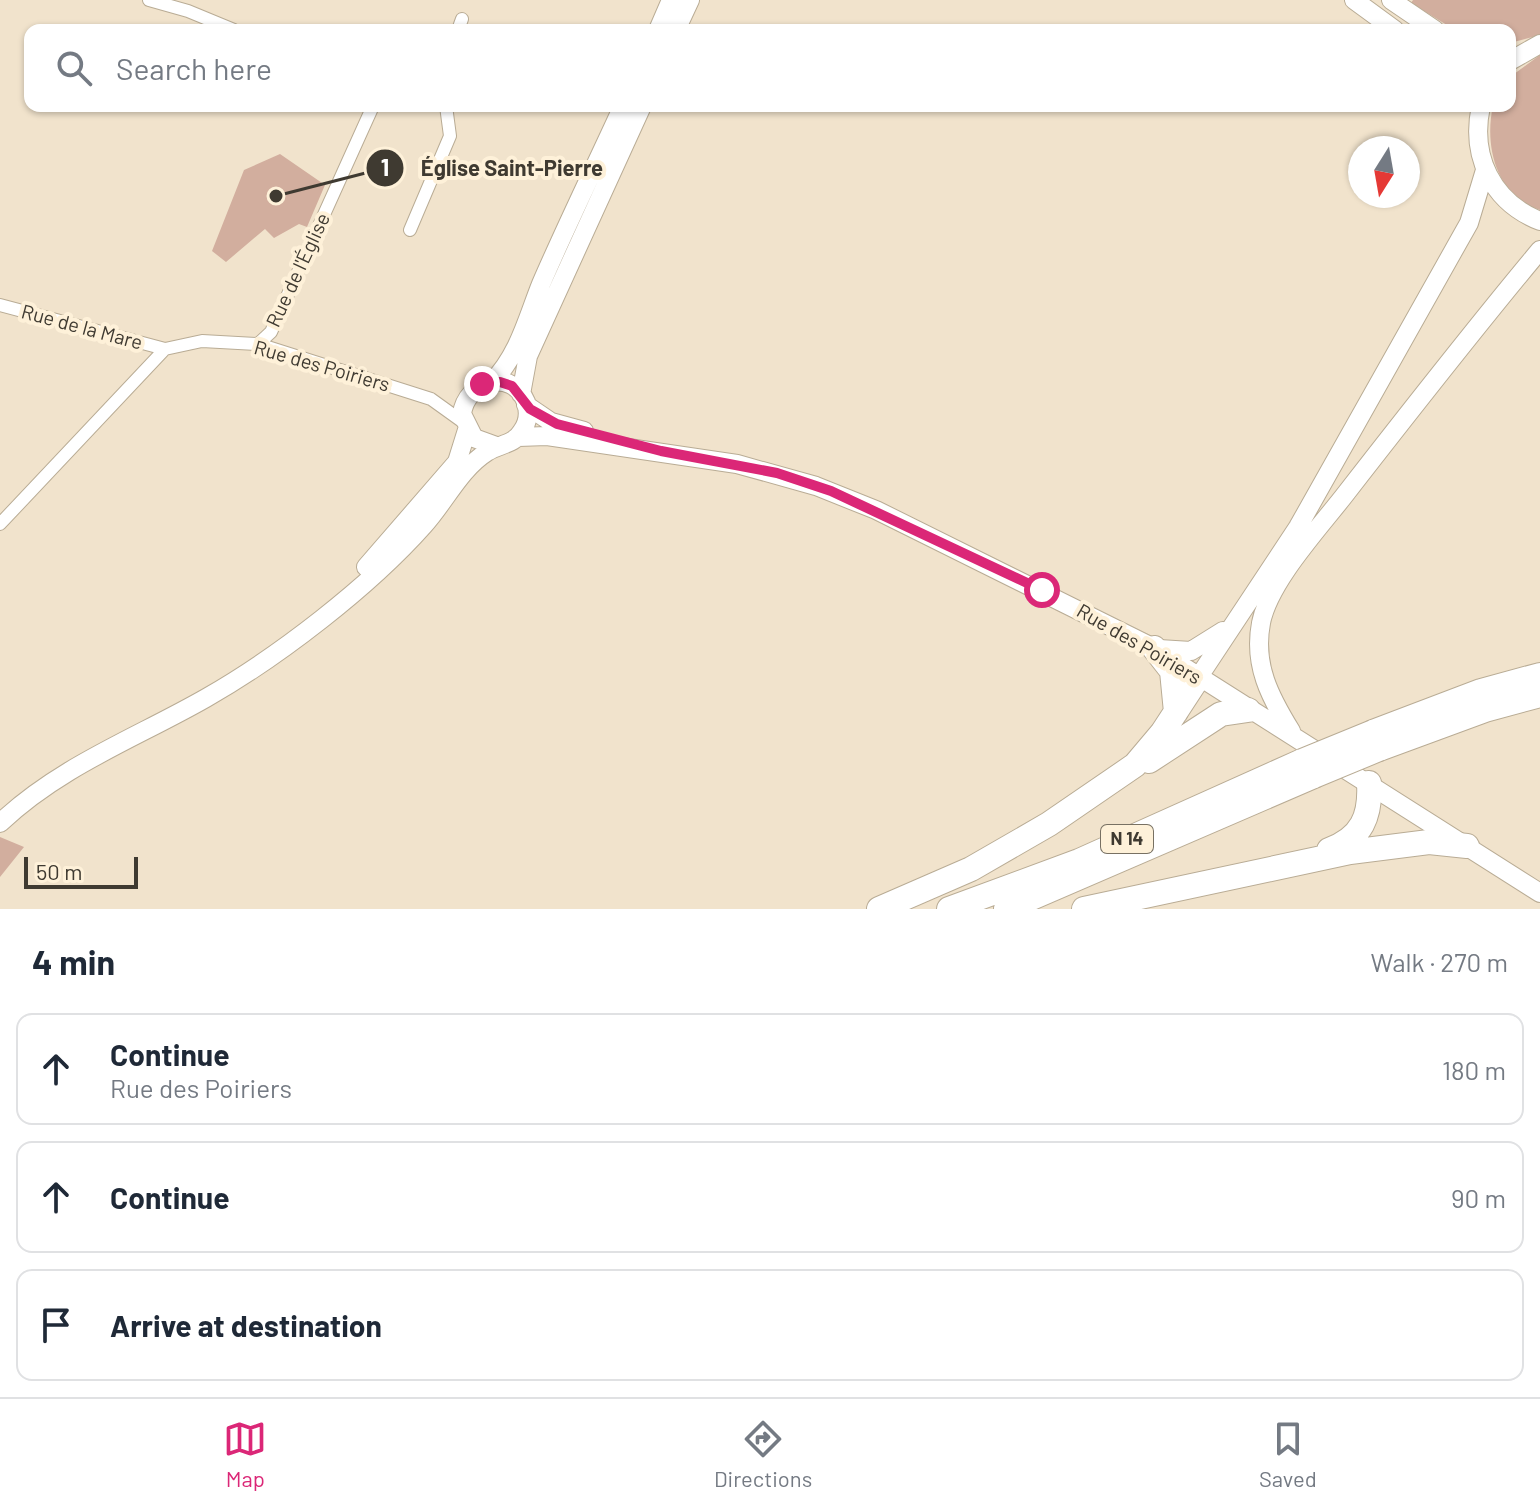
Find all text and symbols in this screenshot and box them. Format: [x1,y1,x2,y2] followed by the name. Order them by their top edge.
[24,24,1516,112] search box
[52,46,96,90] icon: search
[116,50,272,86] text: Search here
[1348,136,1420,208] north arrow
[365,145,619,191] callout: Église Saint-Pierre
[381,152,389,181] text: 1
[421,154,603,180] text: Église Saint-Pierre
[260,209,334,330] street label: Rue de l'Église
[19,298,145,354] street label: Rue de la Mare
[252,334,393,396] street label: Rue des Poiriers
[464,366,500,402] route end
[1024,572,1060,608] route start
[1073,598,1206,689] street label: Rue des Poiriers
[1101,825,1153,853] road number: N 14
[24,853,138,889] scale bar
[36,858,82,884] text: 50 m
[32,941,115,982] text: 4 min
[1371,946,1508,977] text: Walk · 270 m
[110,1036,230,1072] text: Continue
[34,1047,78,1091] icon: ahead
[1442,1054,1506,1085] text: 180 m
[110,1072,292,1103] text: Rue des Poiriers
[34,1175,78,1219] icon: ahead
[110,1179,230,1215] text: Continue
[1451,1182,1506,1213] text: 90 m
[34,1303,78,1347] icon: arrive
[110,1307,382,1343] text: Arrive at destination
[223,1417,267,1491] tab: Map
[714,1417,812,1491] tab: Directions
[1259,1417,1317,1491] tab: Saved

